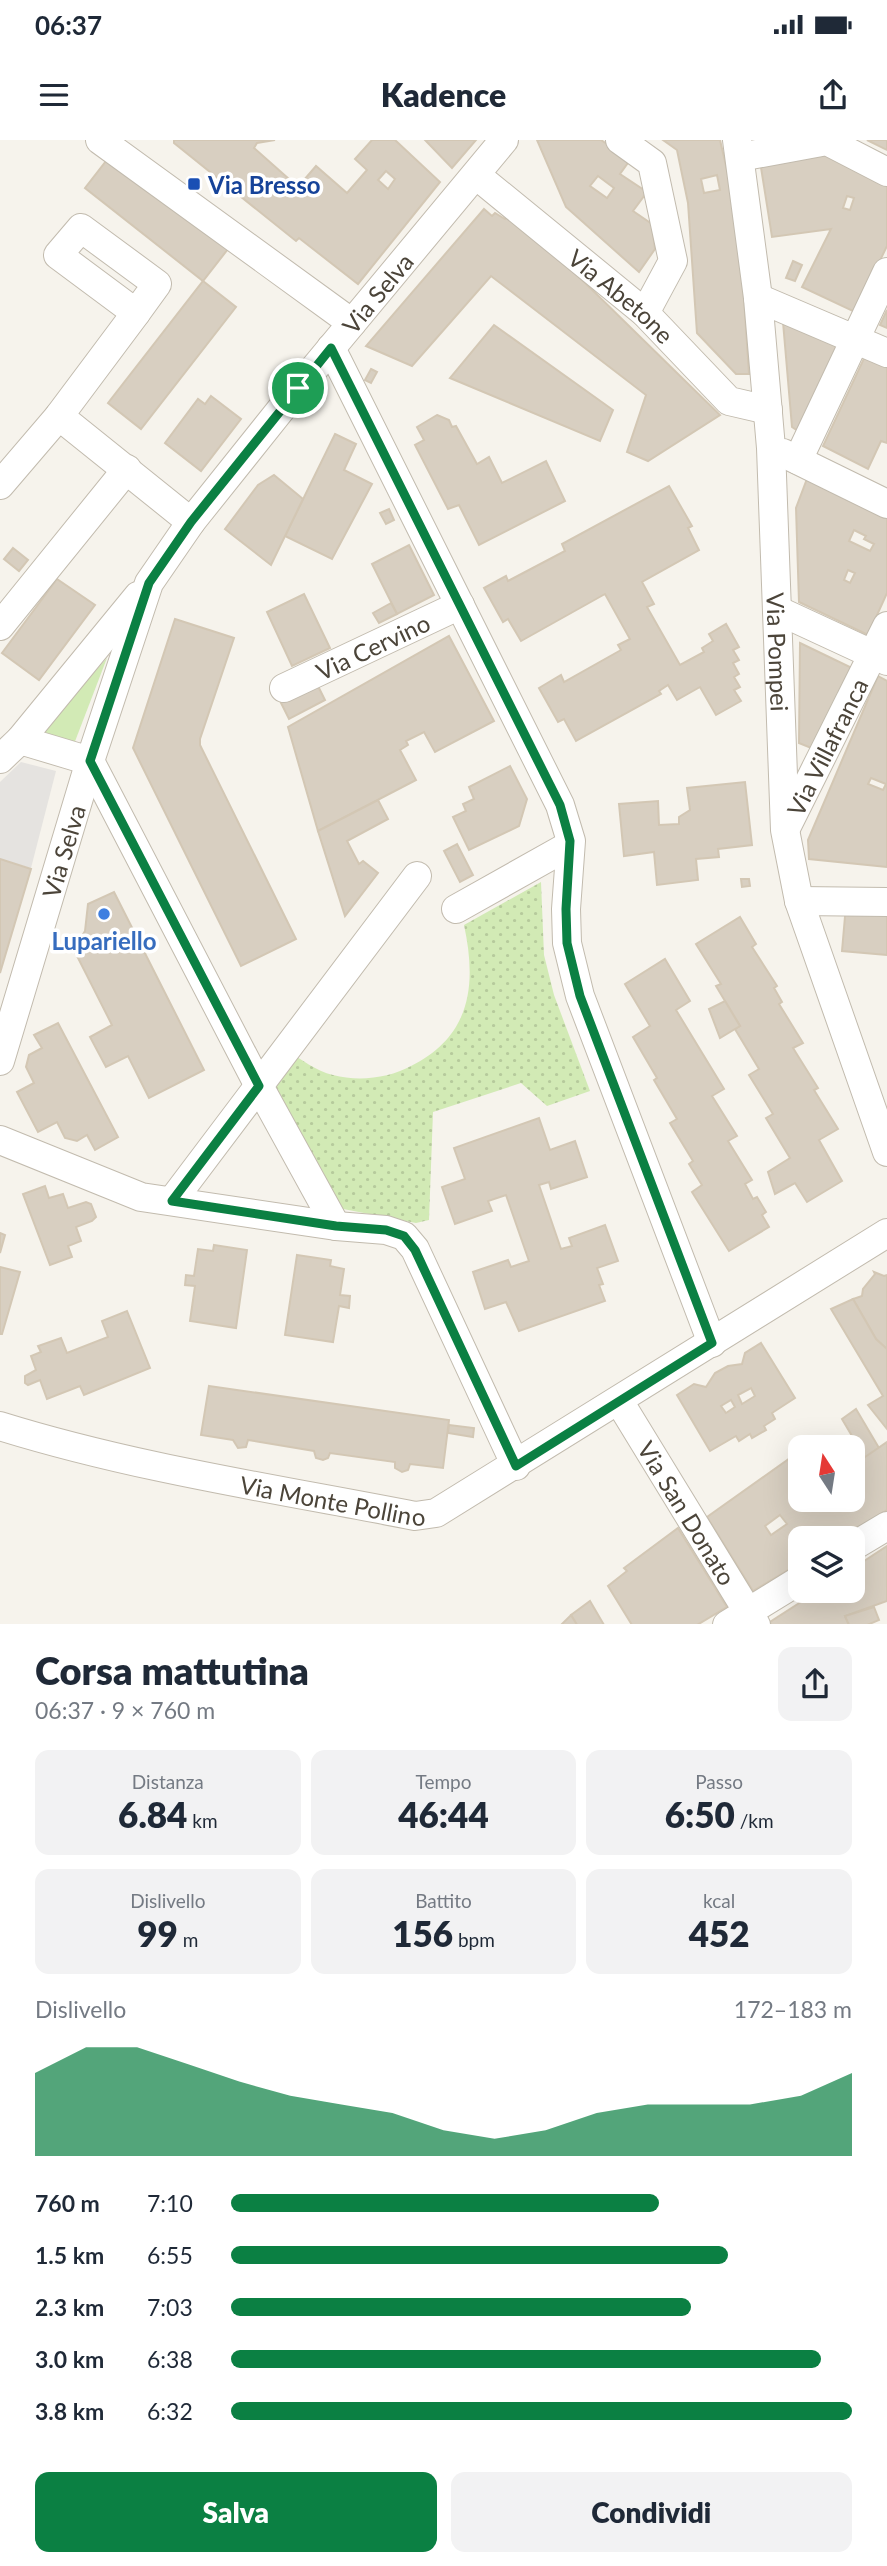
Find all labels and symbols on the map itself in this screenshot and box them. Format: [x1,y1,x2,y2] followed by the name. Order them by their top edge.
[207,170,321,199] place label: Via Bresso
[186,176,202,192] marker: Via Bresso
[563,242,680,349] street label: Via Abetone
[335,247,419,339] street label: Via Selva
[268,358,328,418] pin
[762,592,795,712] street label: Via Pompei
[311,607,434,685] street label: Via Cervino
[780,673,873,820] street label: Via Villafranca
[35,801,91,901] street label: Via Selva
[96,906,112,922] marker: Lupariello
[52,926,156,955] place label: Lupariello
[632,1435,742,1590] street label: Via San Donato
[788,1435,864,1512] north arrow
[238,1469,427,1531] street label: Via Monte Pollino

